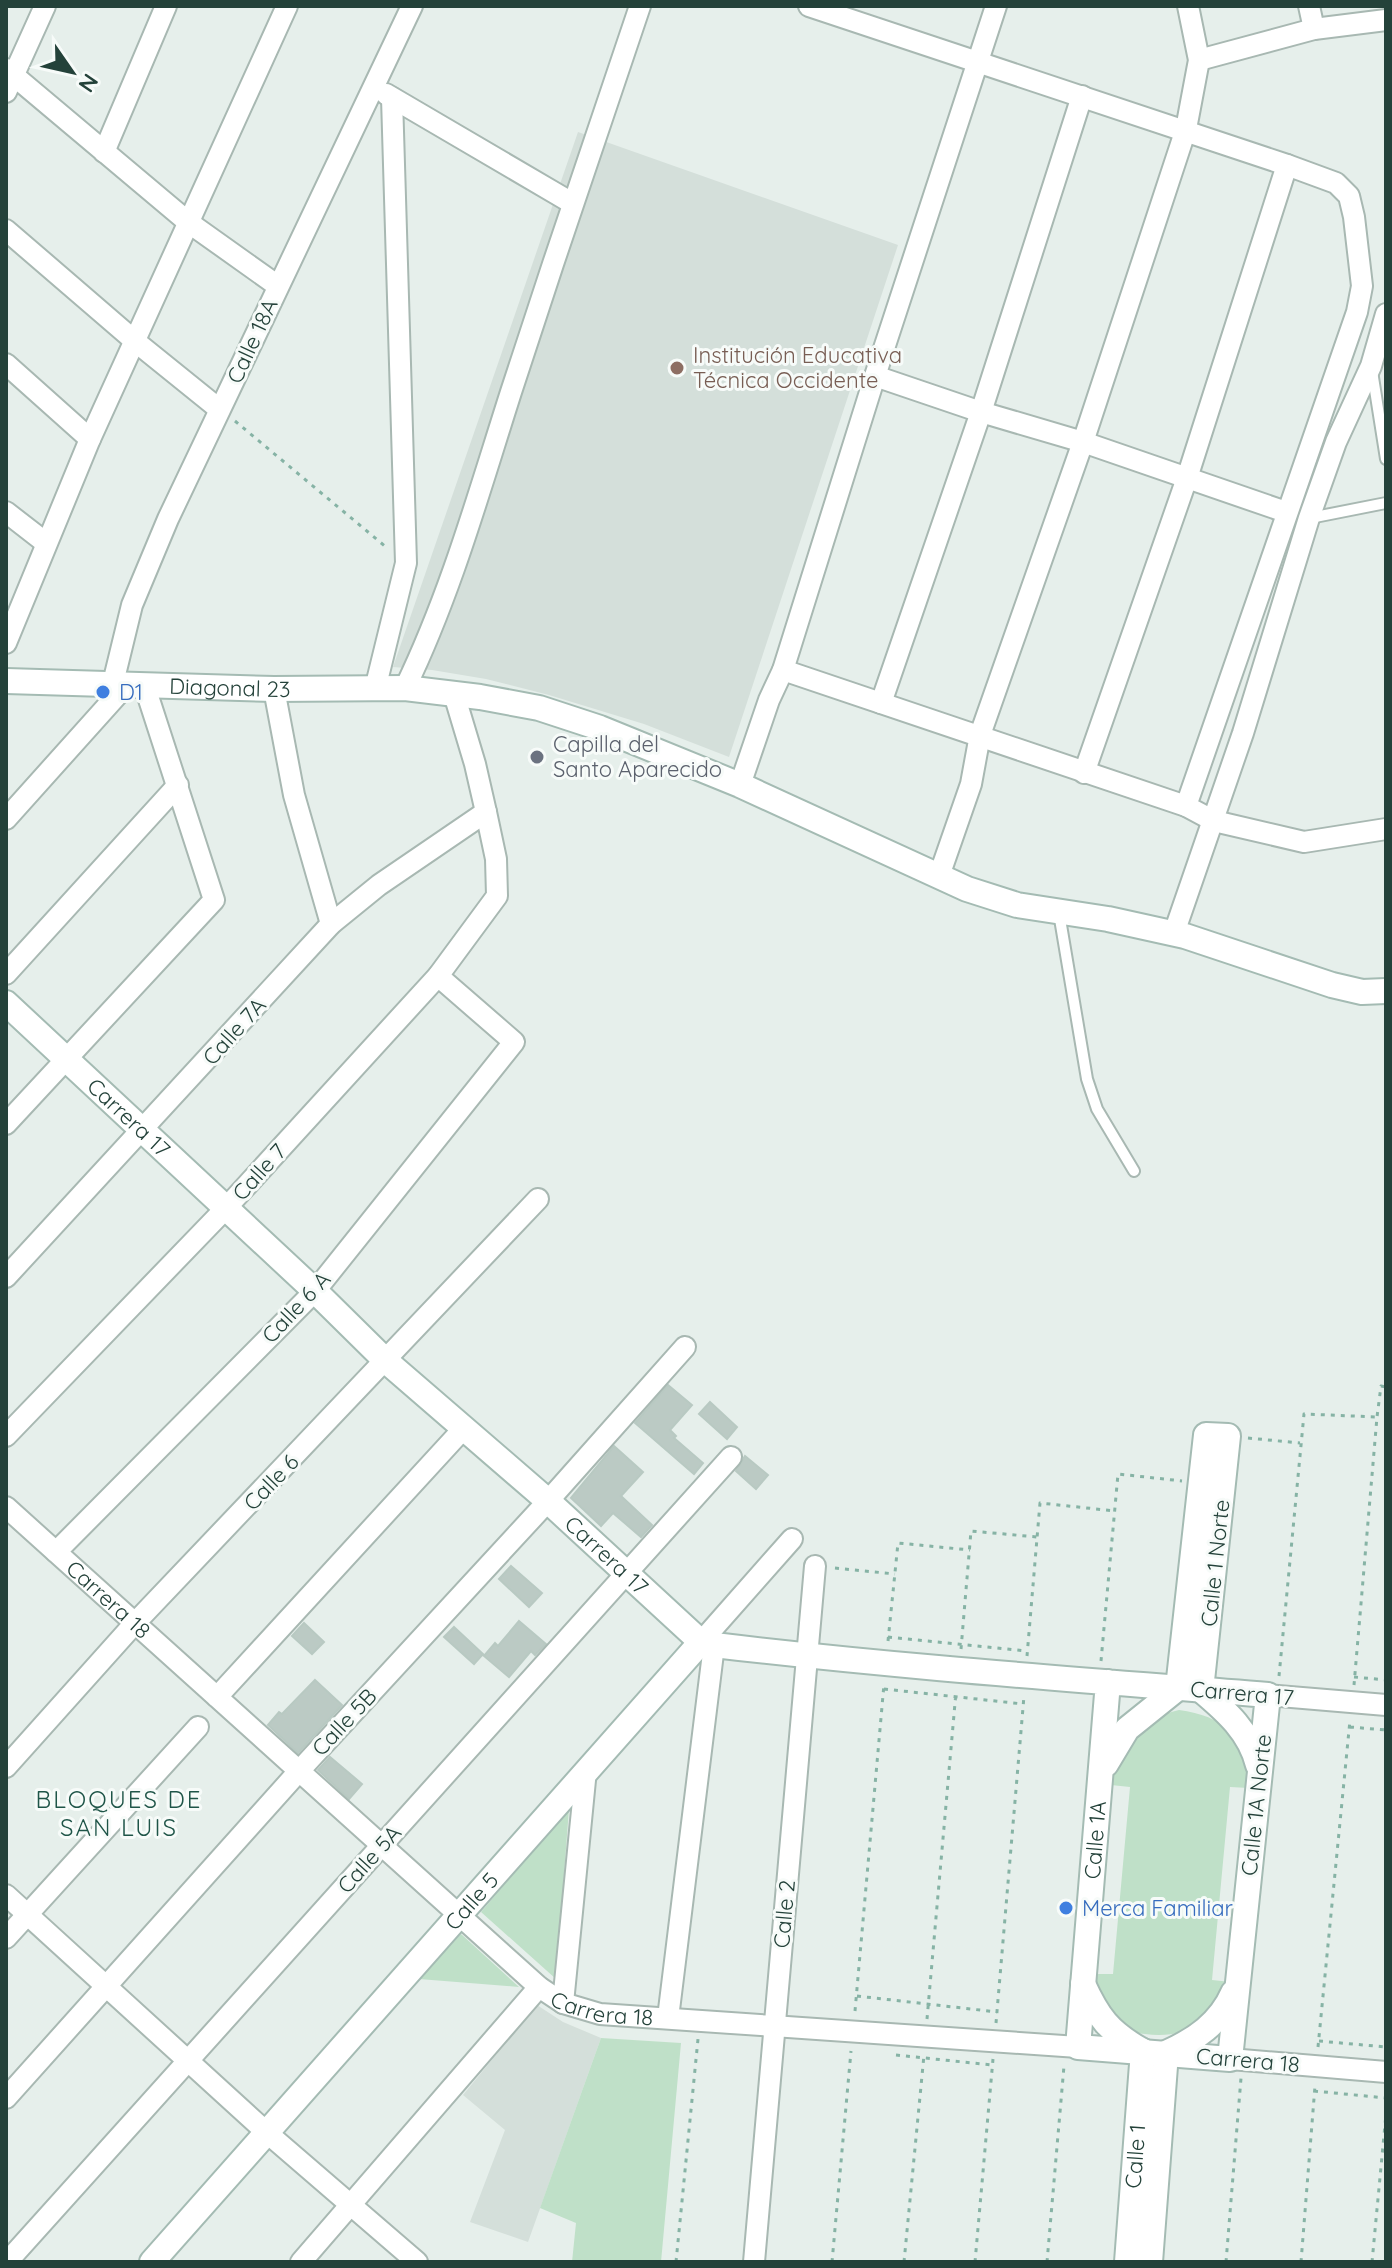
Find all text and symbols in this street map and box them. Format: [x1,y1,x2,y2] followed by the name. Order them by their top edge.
[32,32,112,112] north arrow
[72,69,105,98] text: N
[220,294,284,388] street label: Calle 18A
[693,341,902,394] place label: Institución Educativa Técnica Occidente
[668,359,686,377] marker: Institución Educativa Técnica Occidente
[169,672,291,703] street label: Diagonal 23
[119,678,143,706] place label: D1
[94,683,112,701] marker: D1
[553,730,722,783] place label: Capilla del Santo Aparecido
[528,748,546,766] marker: Capilla del Santo Aparecido
[196,991,272,1071] street label: Calle 7A
[81,1072,176,1163] street label: Carrera 17
[226,1138,292,1206] street label: Calle 7
[256,1265,336,1349] street label: Calle 6 A
[237,1448,305,1516] street label: Calle 6
[1194,1498,1236,1628] street label: Calle 1 Norte
[559,1510,654,1600] street label: Carrera 17
[60,1554,157,1645] street label: Carrera 18
[1189,1675,1295,1711] street label: Carrera 17
[306,1682,382,1762] street label: Calle 5B
[1235,1733,1277,1877] street label: Calle 1A Norte
[36,1784,202,1842] district label: BLOQUES DE SAN LUIS
[1078,1800,1112,1880] street label: Calle 1A
[331,1819,407,1899] street label: Calle 5A
[438,1866,505,1936] street label: Calle 5
[767,1879,801,1949] street label: Calle 2
[1082,1894,1234,1922] place label: Merca Familiar
[1057,1899,1075,1917] marker: Merca Familiar
[545,1985,654,2032] street label: Carrera 18
[1195,2042,1301,2078] street label: Carrera 18
[1119,2123,1151,2189] street label: Calle 1

